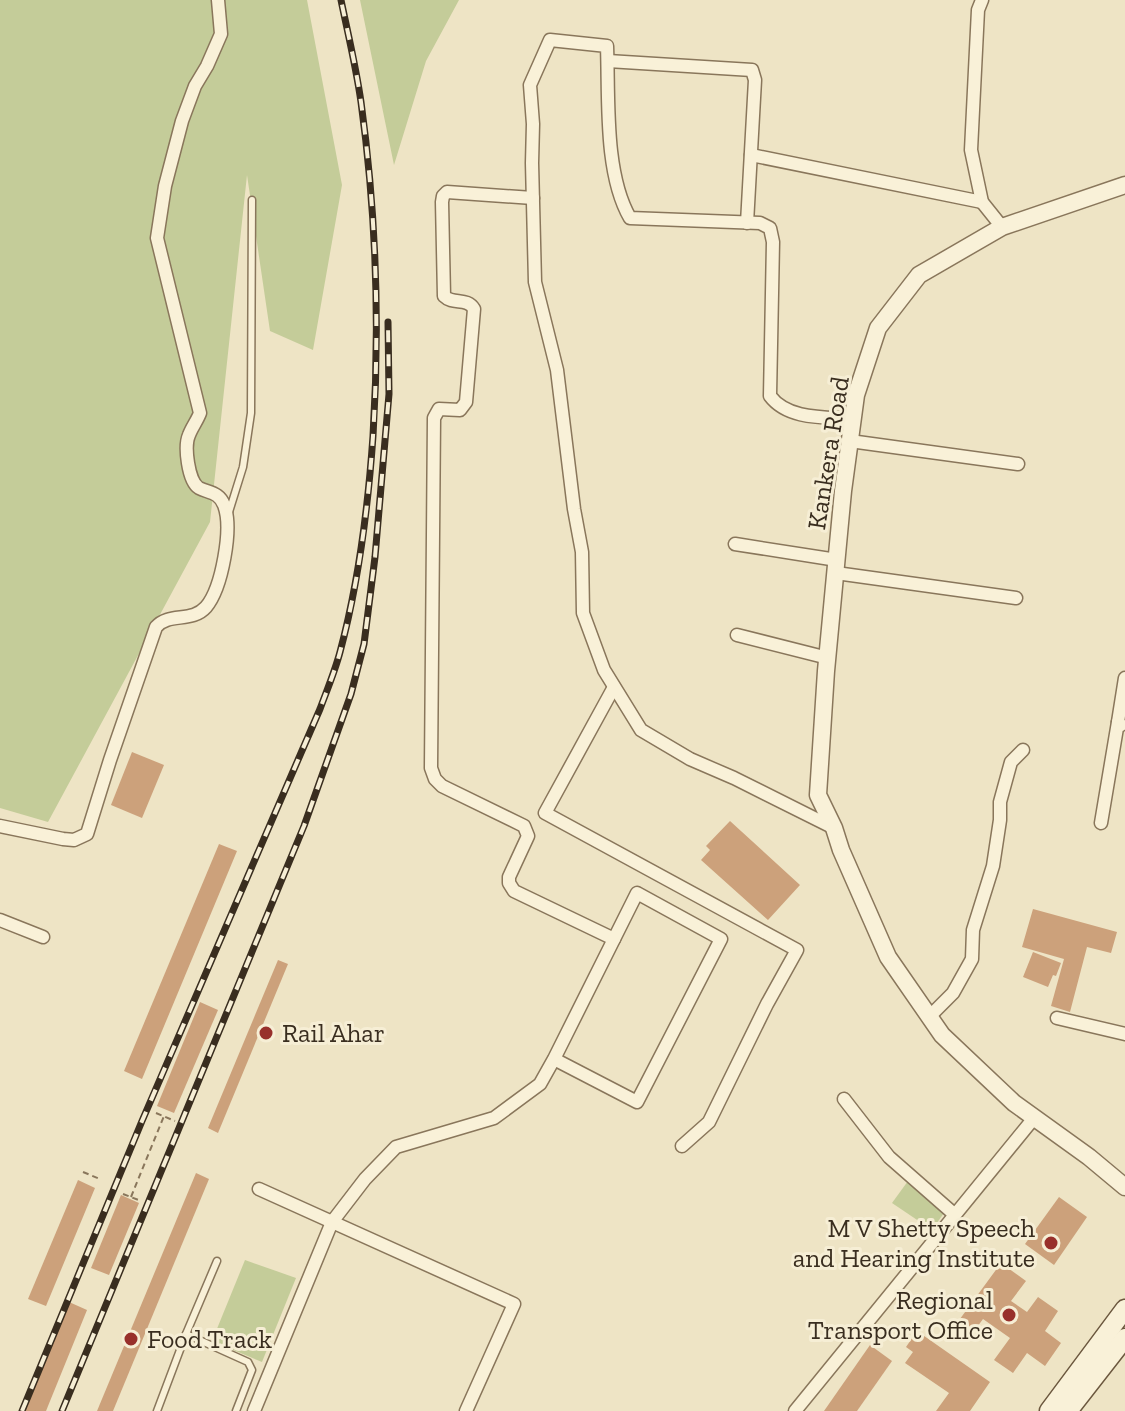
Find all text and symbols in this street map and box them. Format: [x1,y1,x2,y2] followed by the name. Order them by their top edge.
[800,374,856,532] street label: Kankera Road
[282,1017,385,1049] place label: Rail Ahar
[257,1024,275,1042] marker: Rail Ahar
[793,1212,1035,1274] place label: M V Shetty Speech and Hearing Institute
[1042,1234,1060,1252] marker: M V Shetty Speech and Hearing Institute
[808,1284,993,1346] place label: Regional Transport Office
[1000,1306,1018,1324] marker: Regional Transport Office
[147,1323,273,1355] place label: Food Track
[122,1330,140,1348] marker: Food Track

